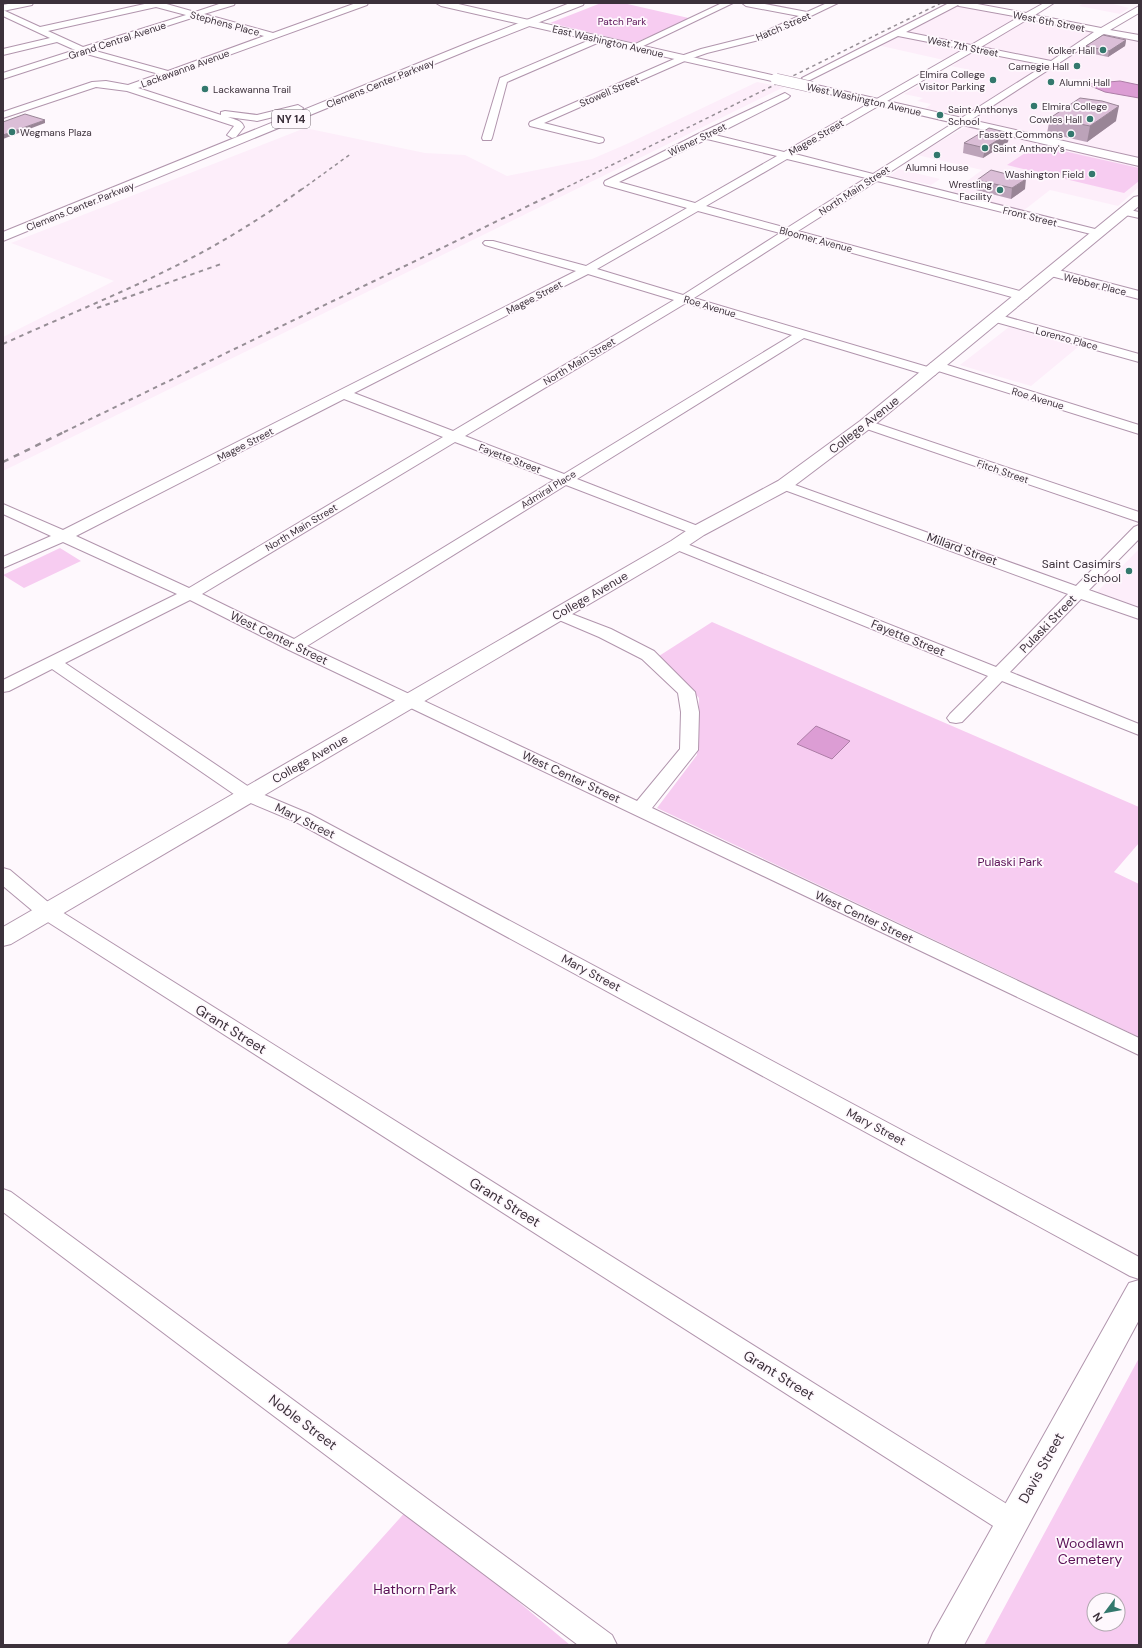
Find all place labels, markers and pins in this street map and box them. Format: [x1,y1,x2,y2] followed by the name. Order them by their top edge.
[1048,44,1095,57] place label: Kolker Hall
[1098,45,1108,55] marker: Kolker Hall
[1008,60,1069,73] place label: Carnegie Hall
[1072,61,1082,71] marker: Carnegie Hall
[919,68,985,93] place label: Elmira College Visitor Parking
[988,75,998,85] marker: Elmira College Visitor Parking
[1059,76,1110,89] place label: Alumni Hall
[1046,77,1056,87] marker: Alumni Hall
[213,83,291,96] place label: Lackawanna Trail
[200,84,210,94] marker: Lackawanna Trail
[1042,100,1108,113] place label: Elmira College
[1029,101,1039,111] marker: Elmira College
[948,103,1018,128] place label: Saint Anthonys School
[935,110,945,120] marker: Saint Anthonys School
[1029,113,1082,126] place label: Cowles Hall
[1085,114,1095,124] marker: Cowles Hall
[20,126,92,139] place label: Wegmans Plaza
[7,127,17,137] marker: Wegmans Plaza
[979,128,1063,141] place label: Fassett Commons
[1066,129,1076,139] marker: Fassett Commons
[993,142,1065,155] place label: Saint Anthony's
[980,143,990,153] marker: Saint Anthony's
[932,150,942,160] marker: Alumni House
[905,161,969,174] place label: Alumni House
[1005,168,1084,181] place label: Washington Field
[1087,169,1097,179] marker: Washington Field
[949,178,992,203] place label: Wrestling Facility
[995,185,1005,195] marker: Wrestling Facility
[1042,556,1121,586] place label: Saint Casimirs School
[1124,566,1134,576] marker: Saint Casimirs School

